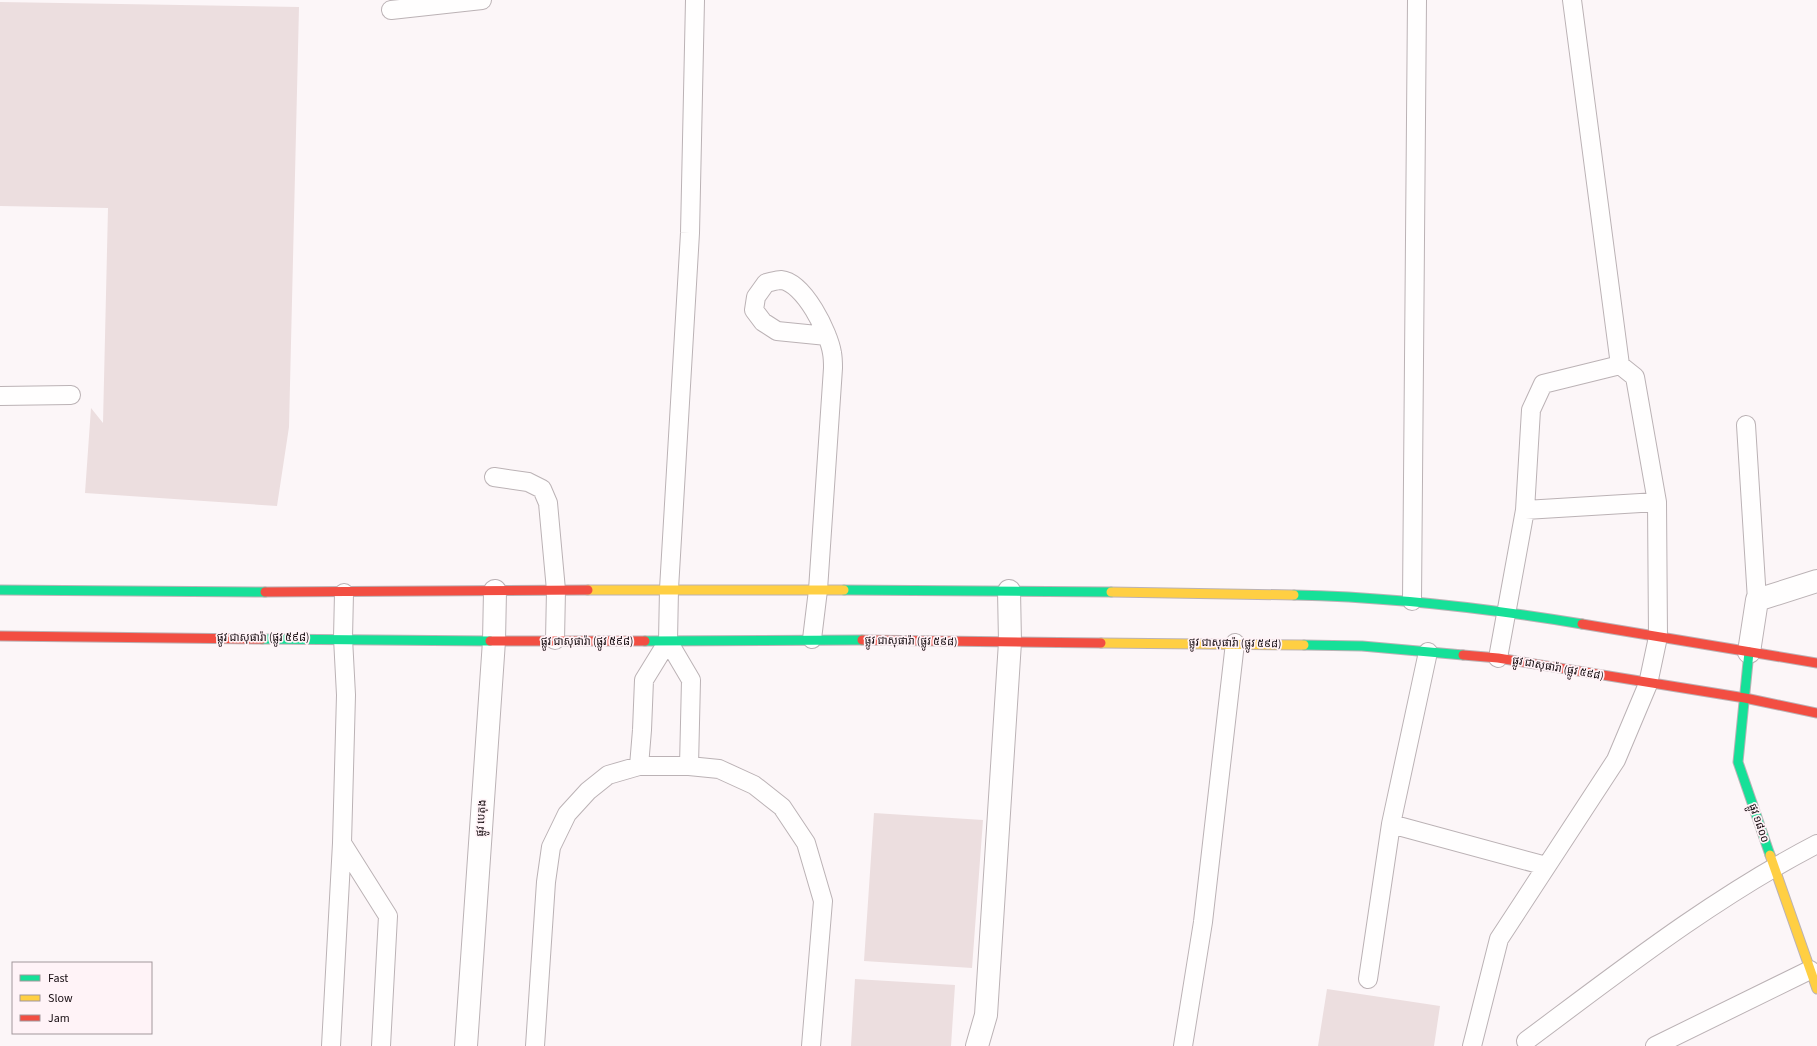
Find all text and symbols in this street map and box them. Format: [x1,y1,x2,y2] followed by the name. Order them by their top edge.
[217,630,309,647] street label: ផ្លូវ ជាសុផារ៉ា (ផ្លូវ ៥៩៨)
[865,633,957,652] street label: ផ្លូវ ជាសុផារ៉ា (ផ្លូវ ៥៩៨)
[541,634,633,651] street label: ផ្លូវ ជាសុផារ៉ា (ផ្លូវ ៥៩៨)
[1189,635,1281,654] street label: ផ្លូវ ជាសុផារ៉ា (ផ្លូវ ៥៩៨)
[1511,653,1605,686] street label: ផ្លូវ ជាសុផារ៉ា (ផ្លូវ ៥៩៨)
[472,799,492,837] street label: ផ្លូវ បេតុង
[1743,801,1773,845] street label: ផ្លូវ ១៨០០
[12,962,152,1034] legend
[48,970,68,987] text: Fast
[48,990,73,1007] text: Slow
[48,1010,70,1027] text: Jam

